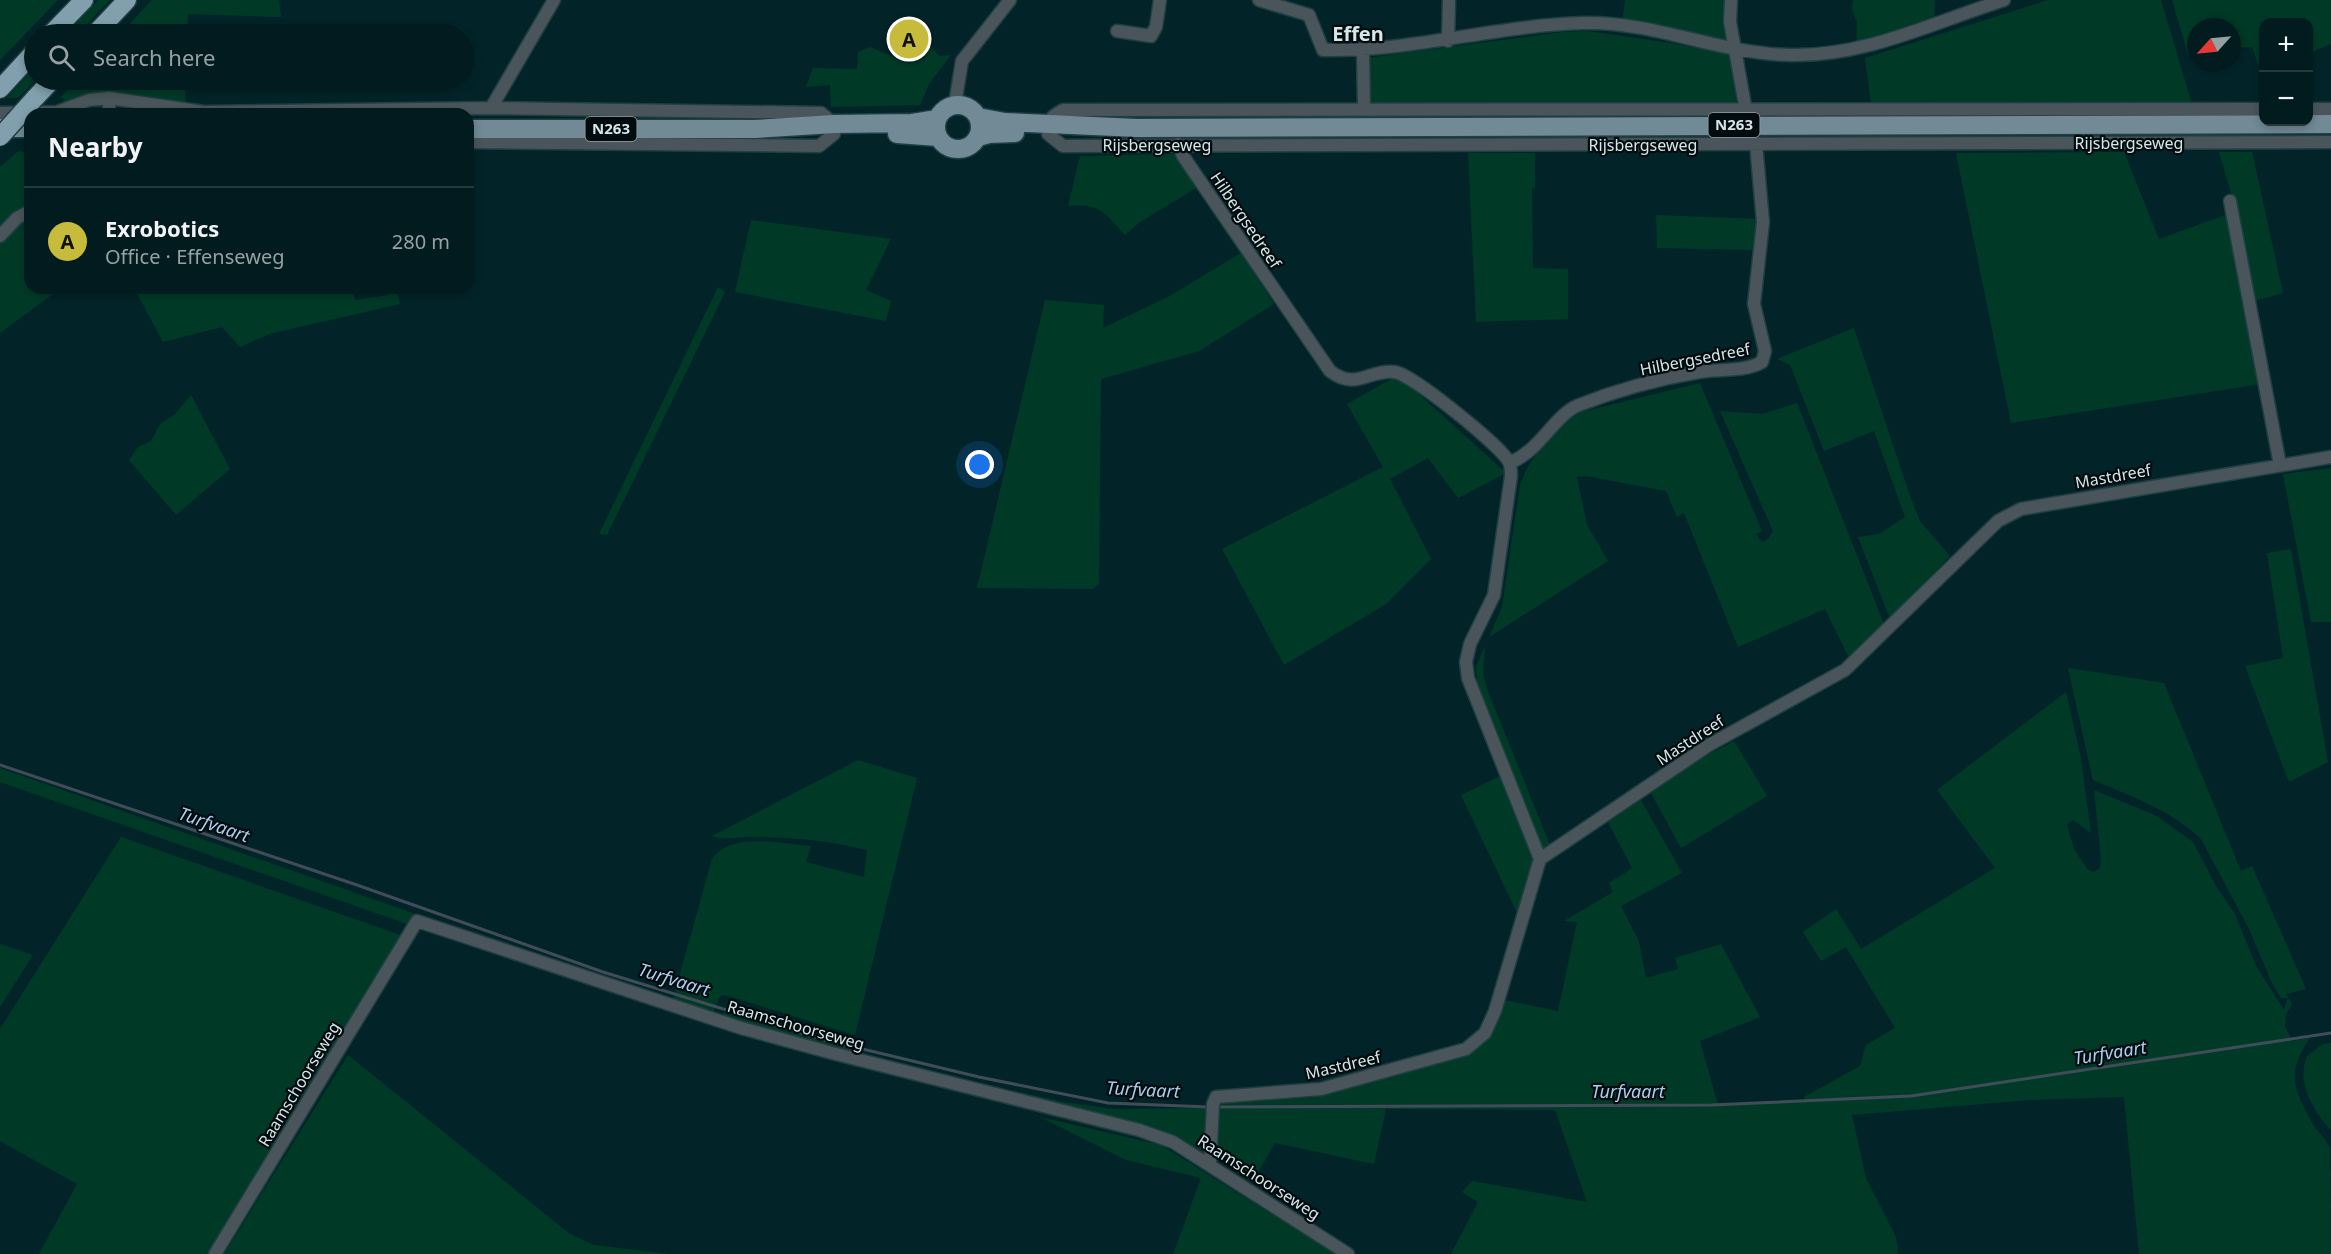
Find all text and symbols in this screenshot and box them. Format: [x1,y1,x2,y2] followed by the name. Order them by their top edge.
[890,16,928,62] pin: A
[2187,18,2241,72] north arrow
[2259,18,2313,126] map controls
[2259,18,2313,72] button: +
[1332,20,1384,47] district label: Effen
[24,24,474,90] search box
[45,41,78,74] icon: search
[93,42,215,72] text: Search here
[2259,72,2313,126] button: −
[1708,113,1760,137] road number: N263
[586,117,636,141] road number: N263
[48,129,143,165] text: Nearby
[2075,132,2183,154] street label: Rijsbergseweg
[1103,134,1211,156] street label: Rijsbergseweg
[1589,134,1697,156] street label: Rijsbergseweg
[1206,168,1287,274] street label: Hilbergsedreef
[105,213,219,243] text: Exrobotics
[61,228,74,255] text: A
[392,228,450,255] text: 280 m
[105,243,284,270] text: Office · Effenseweg
[1638,337,1753,380] street label: Hilbergsedreef
[965,450,994,479] your location
[2073,458,2154,493] street label: Mastdreef
[1652,709,1729,770] street label: Mastdreef
[176,801,254,848] water label: Turfvaart
[636,957,714,1002] water label: Turfvaart
[725,995,867,1055] street label: Raamschoorseweg
[253,1018,345,1150] street label: Raamschoorseweg
[2072,1034,2149,1070] water label: Turfvaart
[1303,1045,1384,1084] street label: Mastdreef
[1106,1075,1181,1103] water label: Turfvaart
[1591,1079,1666,1103] water label: Turfvaart
[1194,1129,1324,1225] street label: Raamschoorseweg

